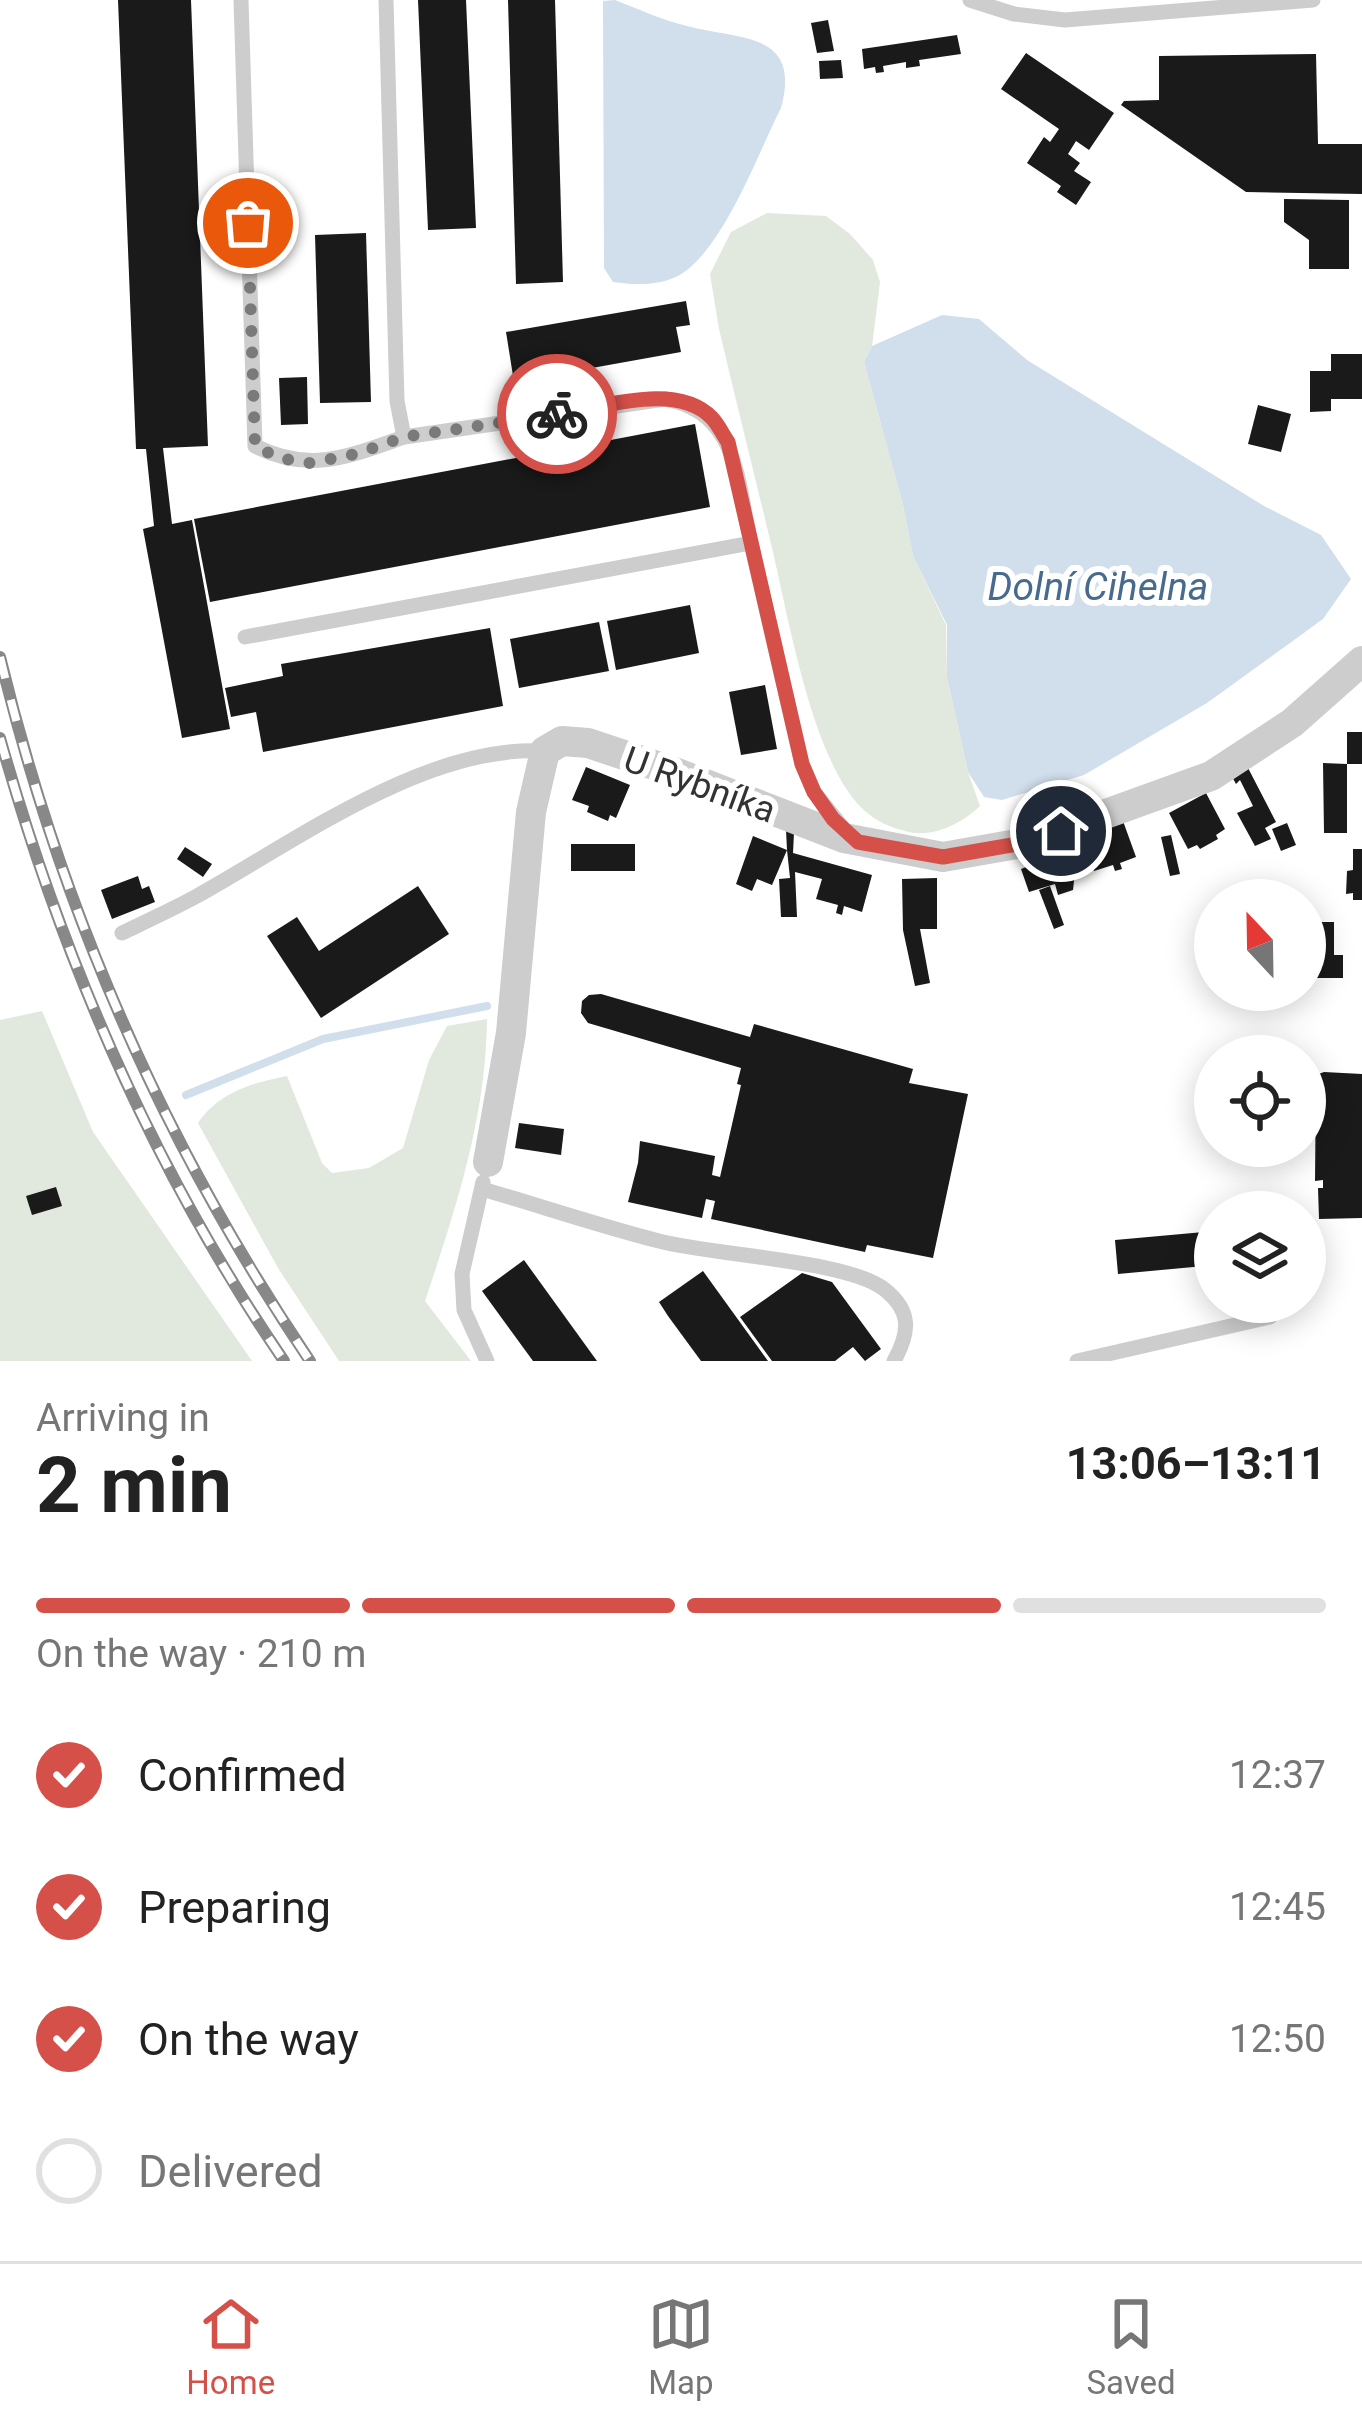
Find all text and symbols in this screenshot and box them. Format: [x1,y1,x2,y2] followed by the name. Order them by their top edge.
[197,172,299,274] pin
[215,190,281,256] icon: bag
[497,354,617,474] courier
[524,381,590,447] icon: bike
[988,564,1208,610] water label: Dolní Cihelna
[618,738,781,832] street label: U Rybníka
[1010,780,1112,882] pin
[1028,798,1094,864] icon: home
[1194,879,1326,1011] north arrow
[1194,879,1326,1323] map controls
[1194,1035,1326,1167] button: locate
[1194,1191,1326,1323] button: layers
[36,1395,210,1441] text: Arriving in
[1066,1437,1326,1490] text: 13:06–13:11
[36,1440,232,1531] text: 2 min
[36,1631,367,1677] text: On the way · 210 m
[36,1742,102,1808] icon: check
[138,1749,347,1802] text: Confirmed
[1229,1752,1326,1798] text: 12:37
[36,1874,102,1940] icon: check
[138,1881,331,1934] text: Preparing
[1229,1884,1326,1930] text: 12:45
[36,2006,102,2072] icon: check
[138,2013,359,2066] text: On the way
[1229,2016,1326,2062] text: 12:50
[138,2145,323,2198] text: Delivered
[186,2291,275,2402] tab: Home
[648,2291,714,2402] tab: Map
[1086,2291,1176,2402] tab: Saved

